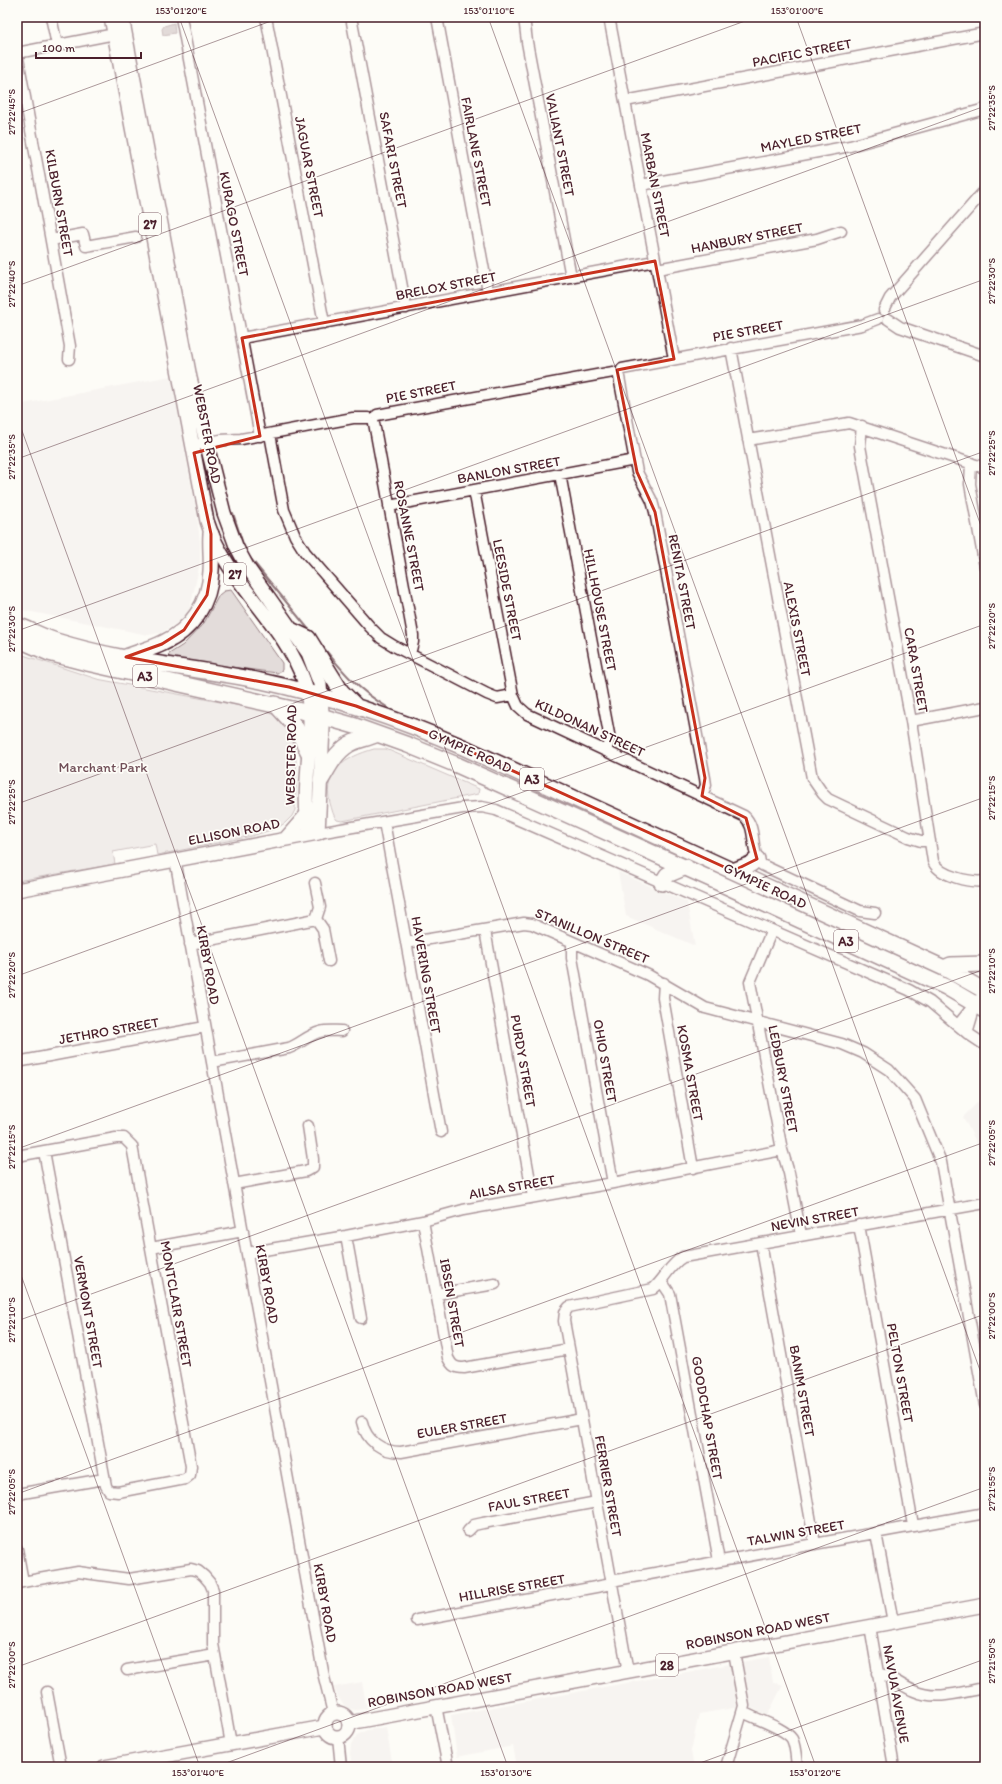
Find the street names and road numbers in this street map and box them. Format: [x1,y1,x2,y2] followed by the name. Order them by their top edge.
[751,35,853,71] street label: PACIFIC STREET
[542,92,578,198] street label: VALIANT STREET
[457,95,495,209] street label: FAIRLANE STREET
[375,110,411,210] street label: SAFARI STREET
[291,115,327,219] street label: JAGUAR STREET
[759,120,863,156] street label: MAYLED STREET
[636,131,674,239] street label: MARBAN STREET
[41,148,77,258] street label: KILBURN STREET
[215,170,253,278] street label: KURAGO STREET
[139,213,161,235] road number: 27
[689,219,805,257] street label: HANBURY STREET
[394,268,498,304] street label: BRELOX STREET
[711,316,785,346] street label: PIE STREET
[384,377,458,407] street label: PIE STREET
[189,383,225,485] street label: WEBSTER ROAD
[456,453,562,487] street label: BANLON STREET
[390,479,428,593] street label: ROSANNE STREET
[664,533,700,631] street label: RENITA STREET
[489,538,525,643] street label: LEESIDE STREET
[580,547,620,673] street label: HILLHOUSE STREET
[224,563,246,585] road number: 27
[779,580,815,678] street label: ALEXIS STREET
[900,626,932,714] street label: CARA STREET
[133,665,157,687] road number: A3
[532,695,648,761] street label: KILDONAN STREET
[282,704,300,806] street label: WEBSTER ROAD
[426,725,514,777] street label: GYMPIE ROAD
[520,768,544,790] road number: A3
[187,815,281,849] street label: ELLISON ROAD
[721,859,809,913] street label: GYMPIE ROAD
[532,904,652,968] street label: STANILLON STREET
[407,915,445,1035] street label: HAVERING STREET
[193,924,223,1006] street label: KIRBY ROAD
[834,930,858,952] road number: A3
[506,1013,540,1109] street label: PURDY STREET
[58,1014,161,1048] street label: JETHRO STREET
[589,1018,621,1104] street label: OHIO STREET
[673,1024,707,1123] street label: KOSMA STREET
[764,1024,802,1135] street label: LEDBURY STREET
[467,1171,557,1203] street label: AILSA STREET
[770,1203,861,1235] street label: NEVIN STREET
[156,1239,196,1369] street label: MONTCLAIR STREET
[252,1243,282,1325] street label: KIRBY ROAD
[70,1254,106,1370] street label: VERMONT STREET
[436,1257,468,1349] street label: IBSEN STREET
[883,1322,917,1424] street label: PELTON STREET
[786,1344,818,1438] street label: BANIM STREET
[688,1355,726,1481] street label: GOODCHAP STREET
[415,1410,509,1442] street label: EULER STREET
[591,1434,625,1538] street label: FERRIER STREET
[487,1484,571,1516] street label: FAUL STREET
[746,1516,846,1550] street label: TALWIN STREET
[310,1562,340,1644] street label: KIRBY ROAD
[457,1570,567,1606] street label: HILLRISE STREET
[684,1609,832,1653] street label: ROBINSON ROAD WEST
[879,1643,913,1745] street label: NAVUA AVENUE
[656,1654,678,1676] road number: 28
[366,1669,514,1711] street label: ROBINSON ROAD WEST

